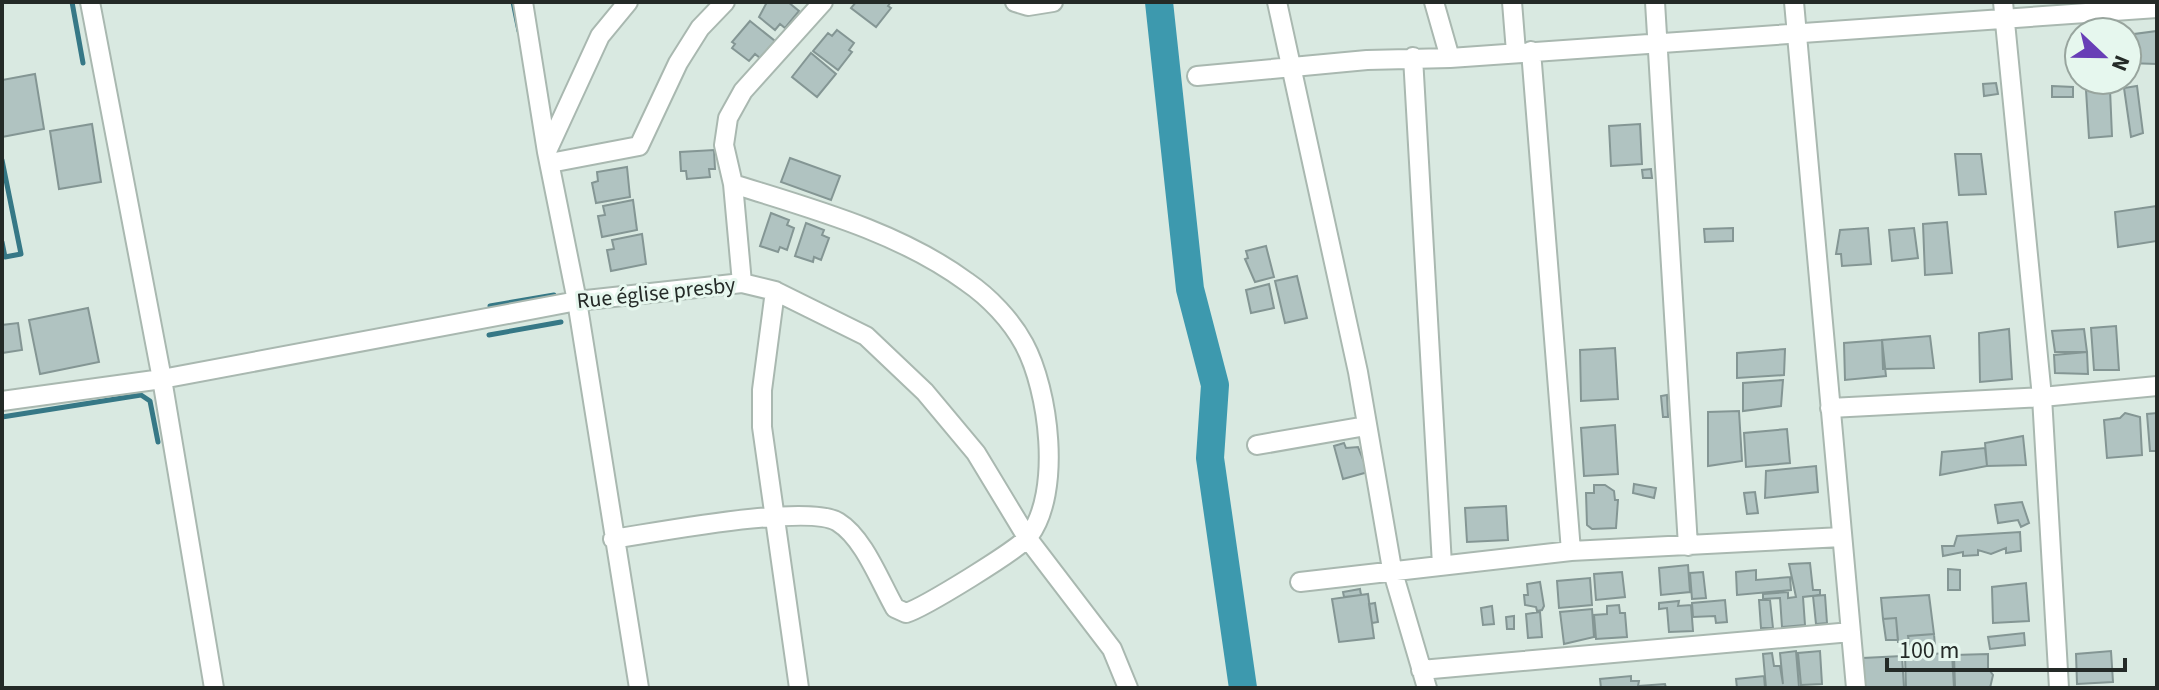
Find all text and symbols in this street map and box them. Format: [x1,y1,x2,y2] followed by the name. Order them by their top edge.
[2063,16,2143,96] north arrow
[2103,50,2138,76] text: N
[575,269,738,317] street label: Rue église presby
[1887,622,2125,672] scale bar
[1899,633,1959,668] text: 100 m

